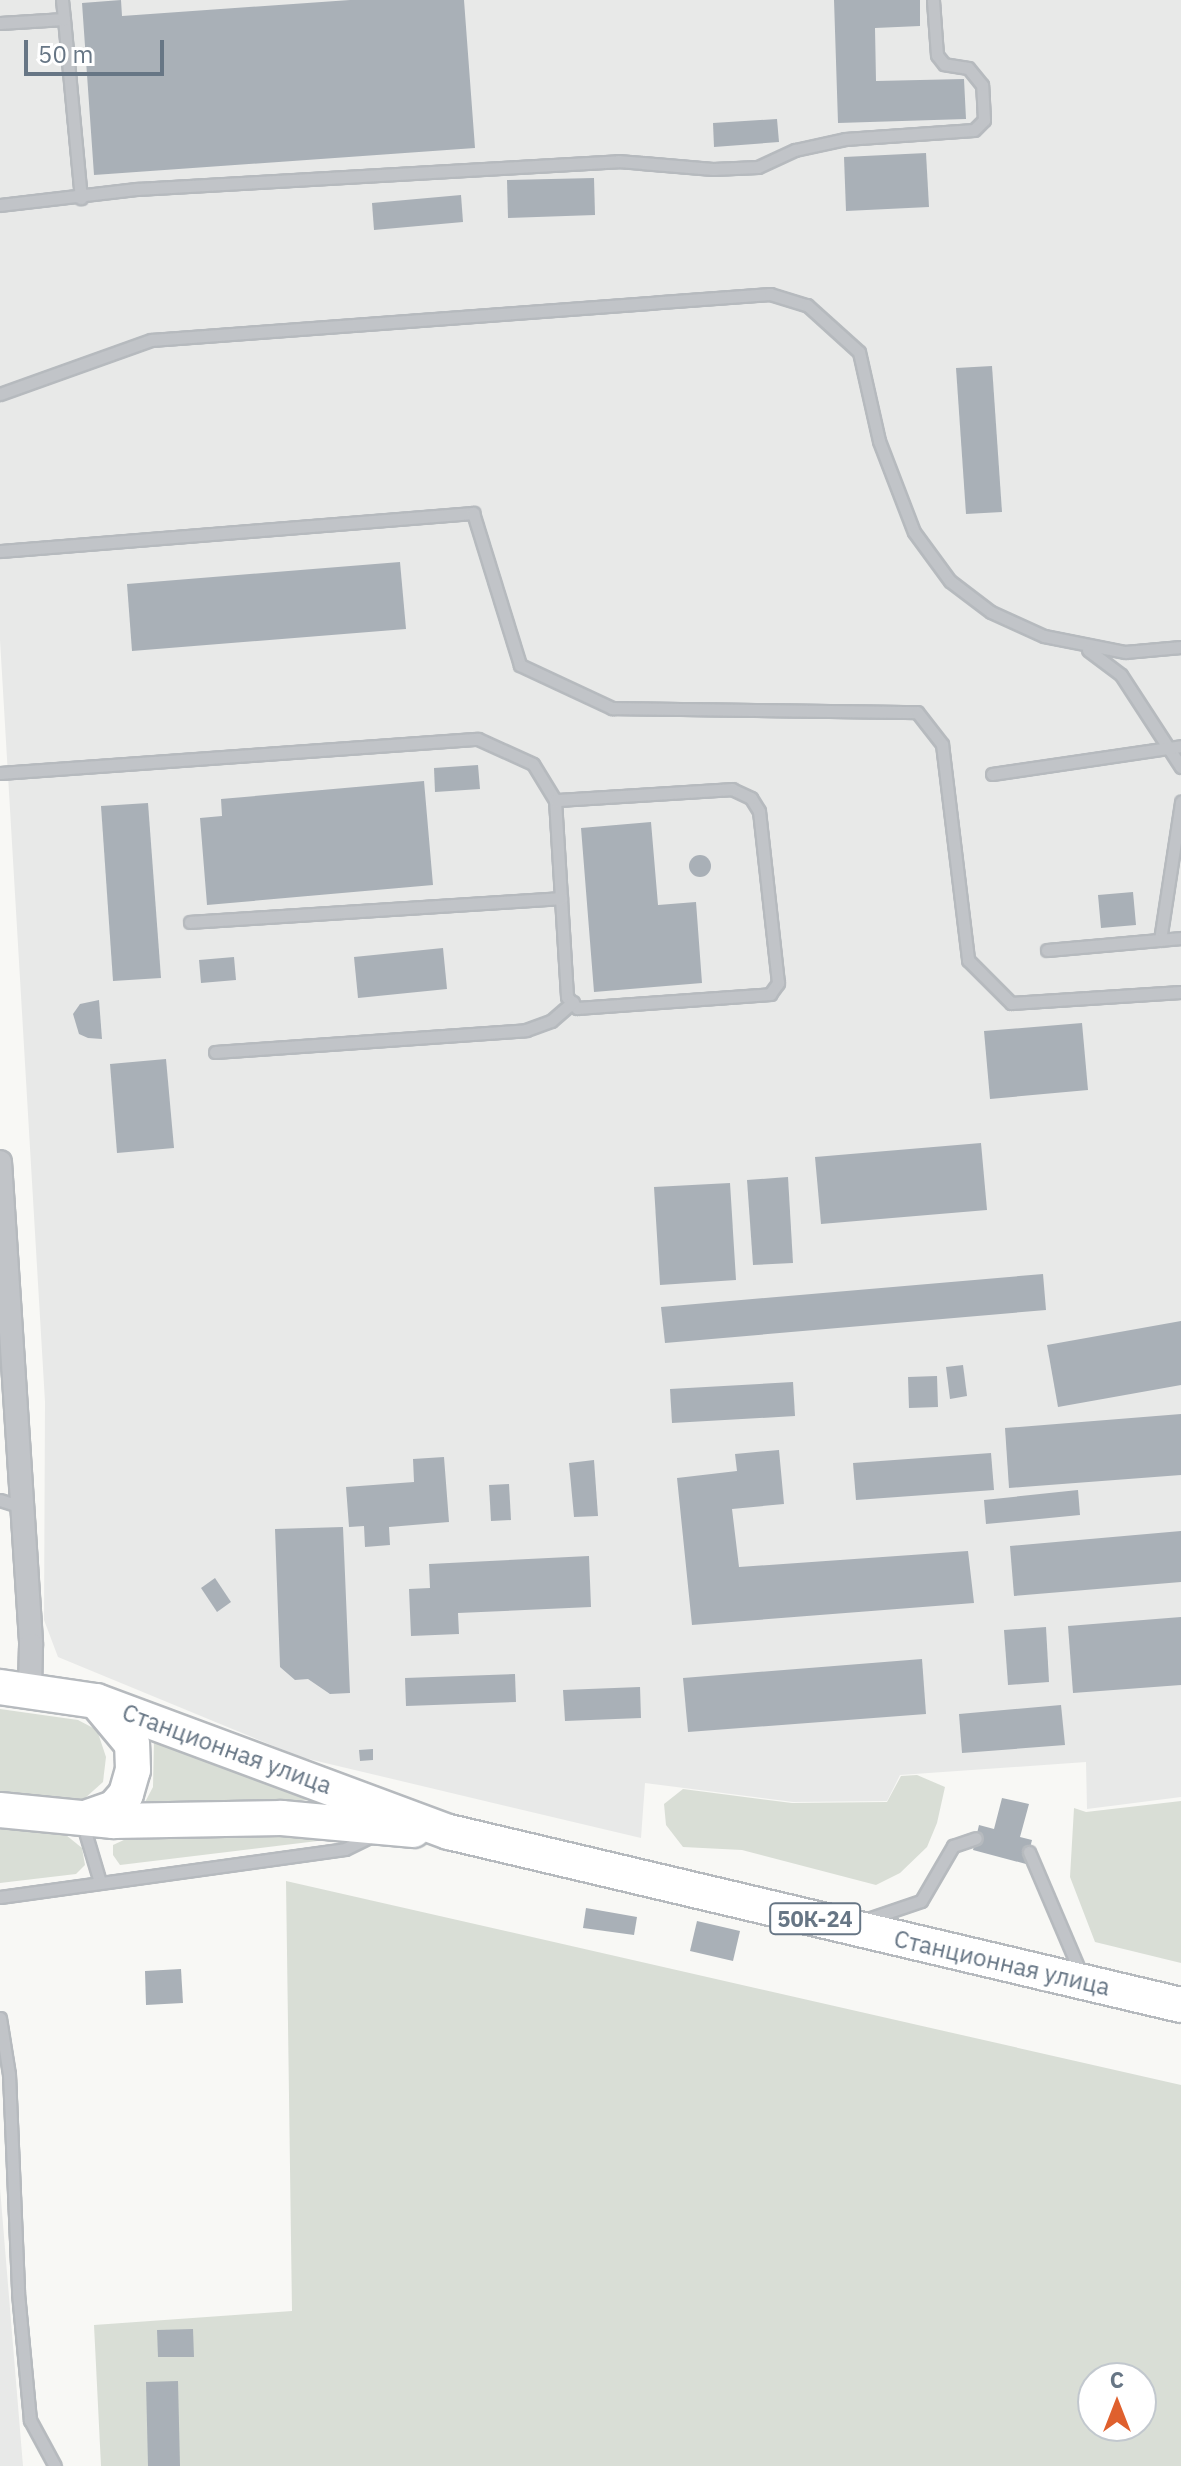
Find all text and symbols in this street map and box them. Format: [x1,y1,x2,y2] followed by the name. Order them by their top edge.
[28,24,168,74] scale bar
[38,38,93,70] text: 50 m
[118,1698,336,1800] street label: Станционная улица
[769,1901,861,1937] road number: 50К-24
[891,1924,1113,2002] street label: Станционная улица
[1077,2362,1157,2442] north arrow
[1110,2365,1124,2394] text: С

